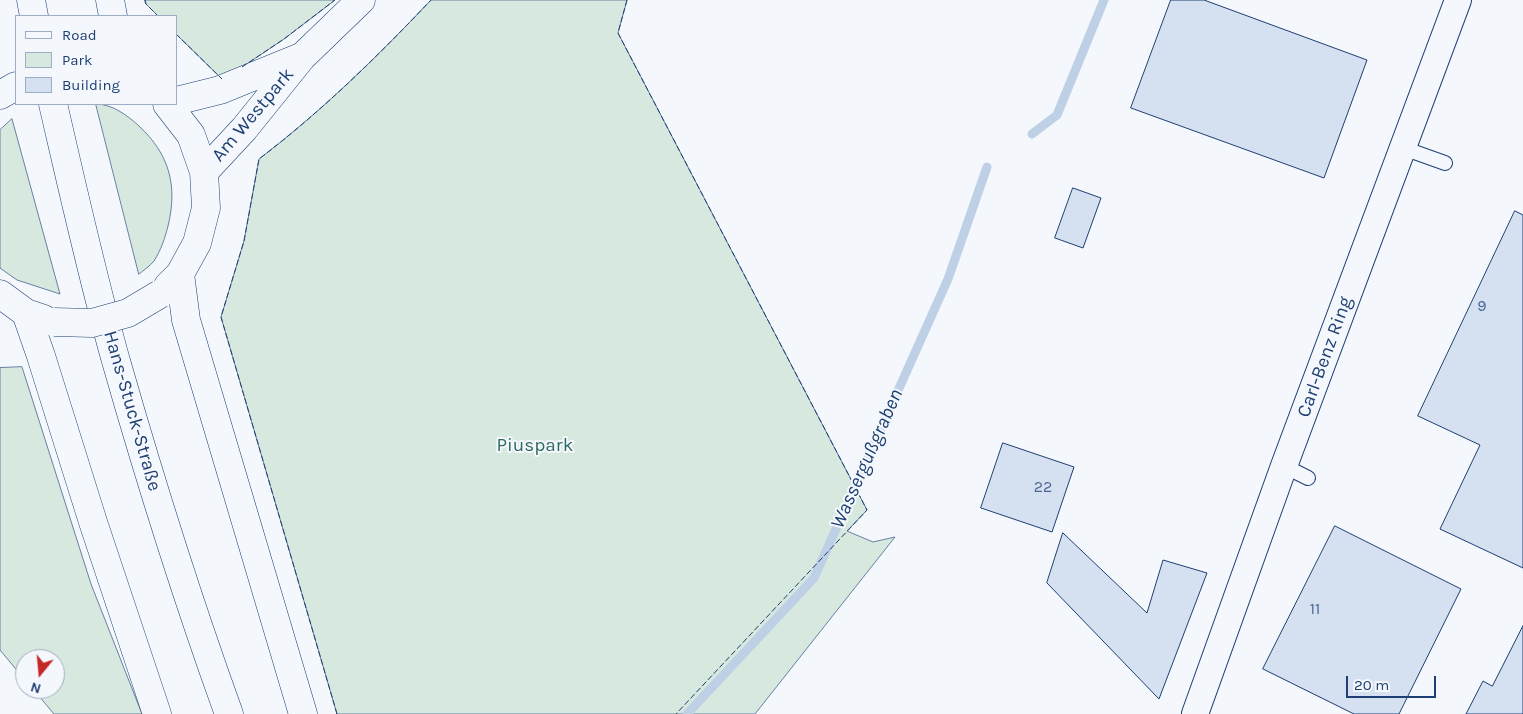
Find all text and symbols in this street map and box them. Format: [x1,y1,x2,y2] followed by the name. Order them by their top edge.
[15,15,178,105] legend
[62,26,97,44] text: Road
[62,51,92,69] text: Park
[207,63,299,167] street label: Am Westpark
[62,76,120,94] text: Building
[1293,293,1357,421] street label: Carl-Benz Ring
[1477,296,1487,316] house number: 9
[98,328,166,494] street label: Hans-Stuck-Straße
[825,385,909,533] water label: Wassergußgraben
[497,435,573,457] park label: Piuspark
[1034,477,1052,497] house number: 22
[1310,599,1320,619] house number: 11
[15,649,65,699] north arrow
[1348,666,1438,698] scale bar
[1354,676,1389,694] text: 20 m
[28,678,43,697] text: N

